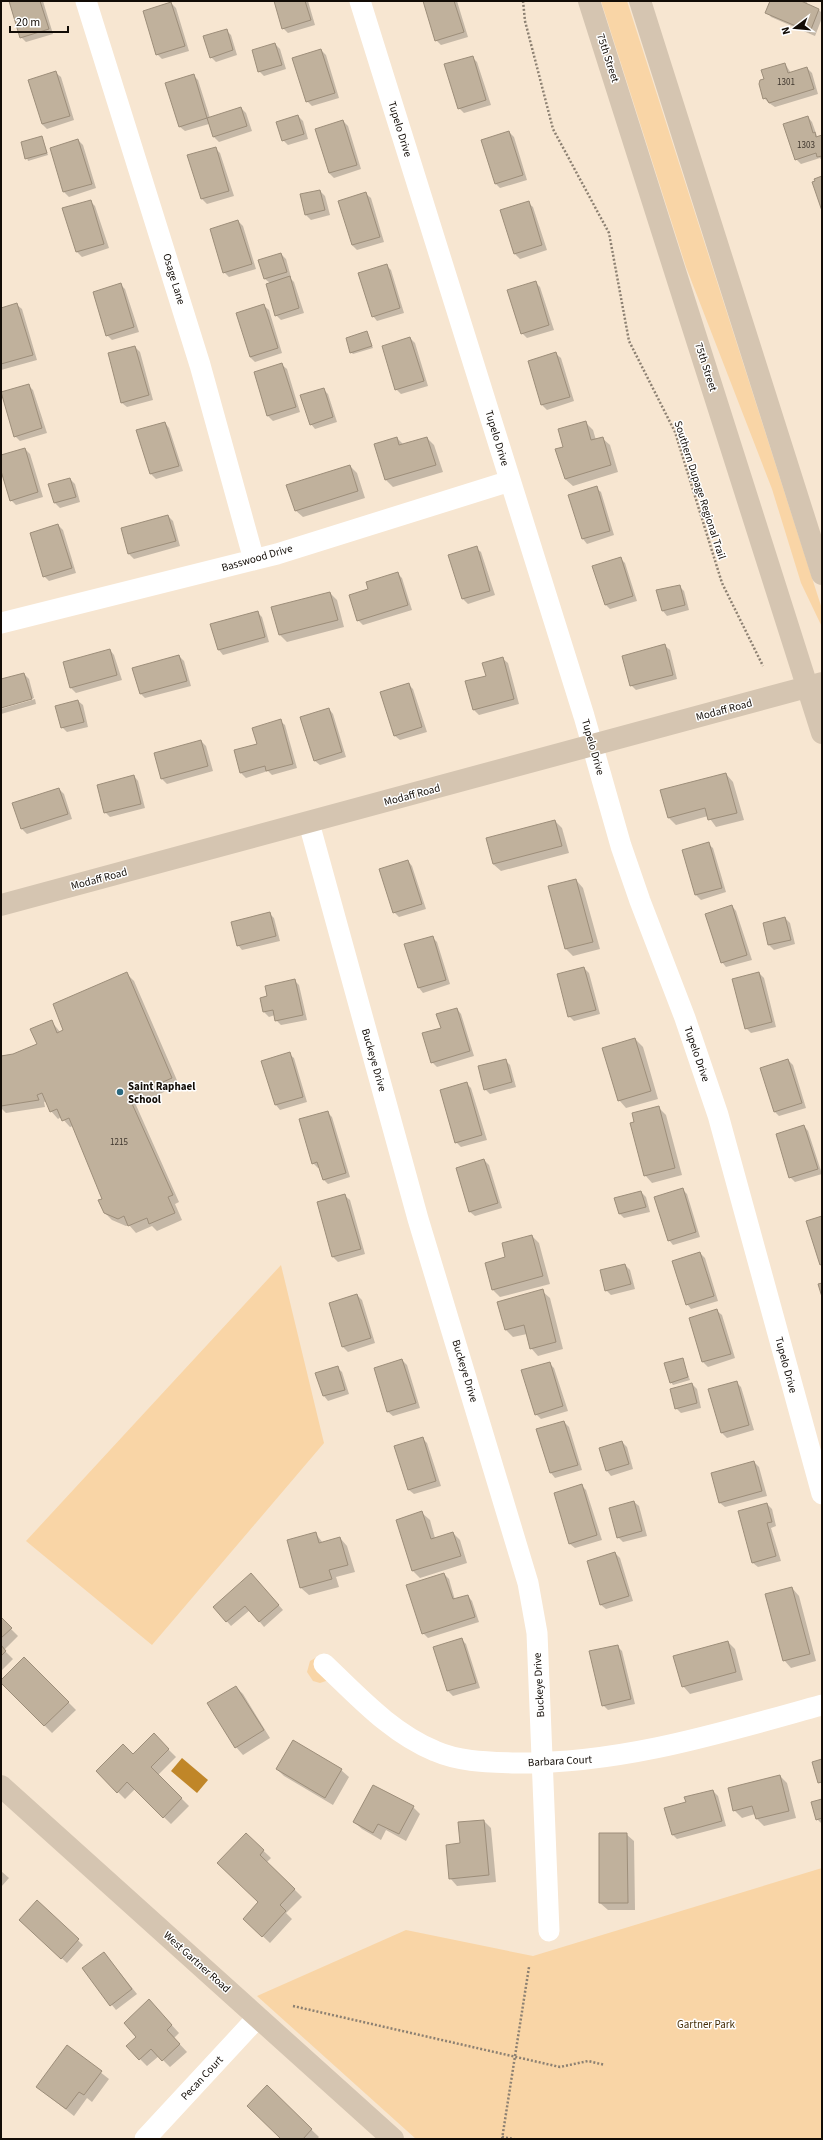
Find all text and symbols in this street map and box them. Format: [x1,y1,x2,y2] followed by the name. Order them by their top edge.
[10,8,68,34] scale bar
[775,8,815,48] north arrow
[16,14,40,31] text: 20 m
[778,25,794,36] text: N
[593,32,623,85] street label: 75th Street
[777,76,795,89] house number: 1301
[384,99,416,159] street label: Tupelo Drive
[797,139,815,152] house number: 1303
[159,252,189,307] street label: Osage Lane
[691,341,721,394] street label: 75th Street
[481,408,513,468] street label: Tupelo Drive
[671,419,730,561] street label: Southern Dupage Regional Trail
[220,541,295,575] street label: Basswood Drive
[694,695,754,725] street label: Modaff Road
[578,717,608,777] street label: Tupelo Drive
[382,780,442,810] street label: Modaff Road
[69,864,129,894] street label: Modaff Road
[681,1024,714,1084] street label: Tupelo Drive
[358,1027,390,1094] street label: Buckeye Drive
[128,1079,196,1107] place label: Saint Raphael School
[115,1087,125,1097] marker: Saint Raphael School
[110,1136,128,1149] house number: 1215
[771,1335,801,1395] street label: Tupelo Drive
[448,1338,482,1405] street label: Buckeye Drive
[530,1652,548,1718] street label: Buckeye Drive
[527,1752,593,1770] street label: Barbara Court
[160,1928,234,1996] street label: West Gartner Road
[677,2017,736,2032] park label: Gartner Park
[177,2052,227,2104] street label: Pecan Court

